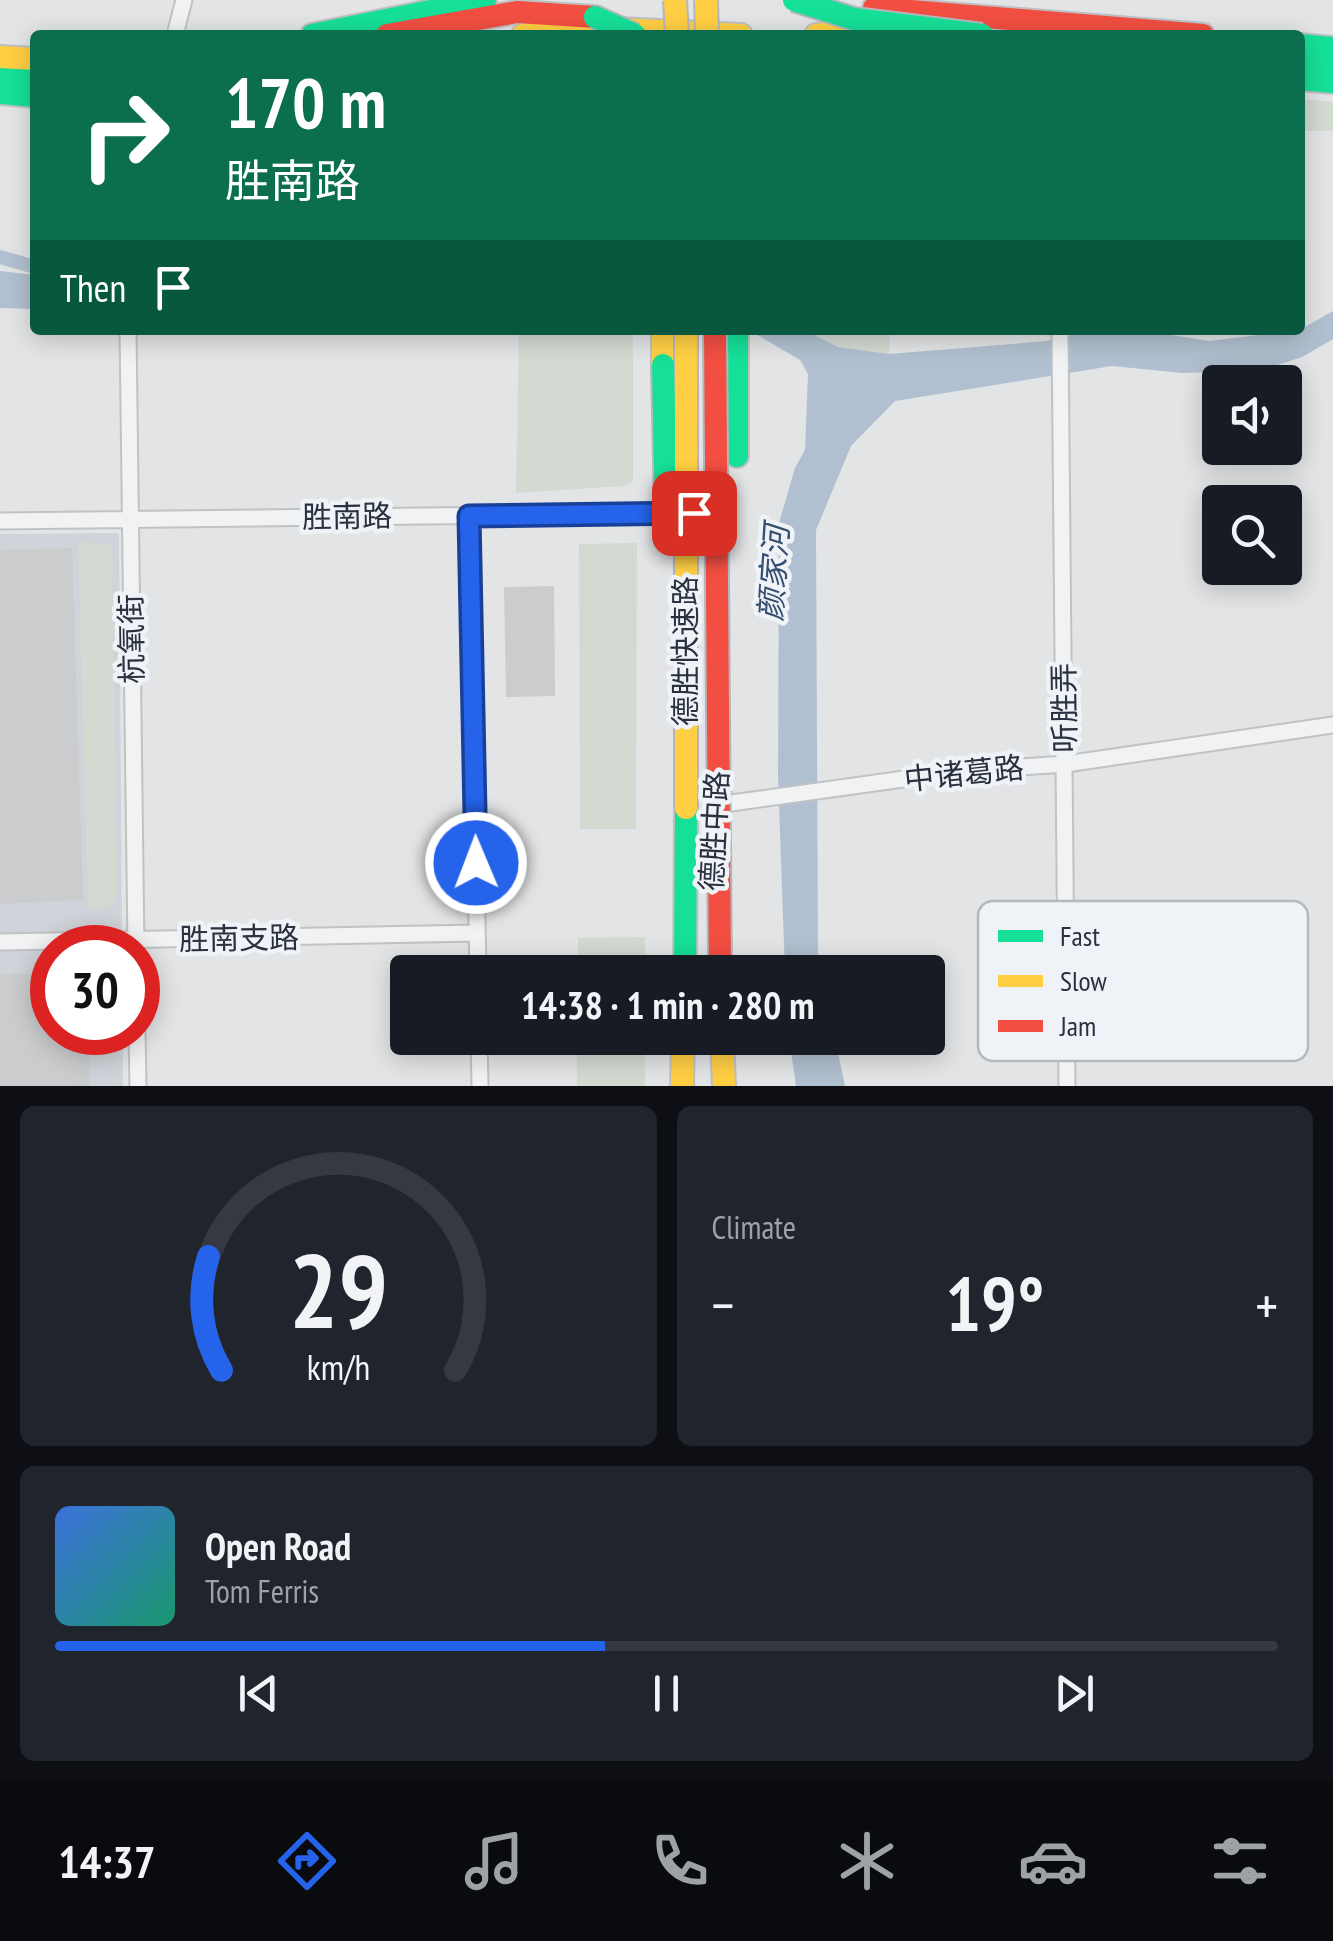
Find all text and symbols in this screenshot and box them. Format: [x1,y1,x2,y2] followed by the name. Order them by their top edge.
[225,57,386,147] text: 170 m
[60,70,190,200] icon: right
[225,151,360,209] text: 胜南路
[146,260,201,315] icon: arrive
[60,263,126,312] text: Then
[1202,365,1302,585] map controls
[1202,365,1302,465] button: sound
[652,471,737,556] pin
[1202,485,1302,585] button: search
[667,486,722,541] icon: arrive
[302,495,392,536] street label: 胜南路
[749,518,798,622] water label: 颜家河
[665,576,704,726] street label: 德胜快速路
[110,594,151,684] street label: 杭氧街
[1043,663,1084,753] street label: 听胜弄
[902,747,1026,798] street label: 中诸葛路
[691,770,736,892] street label: 德胜中路
[424,811,528,915] position arrow
[978,901,1308,1061] legend
[179,917,299,958] street label: 胜南支路
[1060,917,1100,954] text: Fast
[30,925,160,1055] speed limit sign: 30
[1060,962,1107,999] text: Slow
[521,980,814,1029] text: 14:38 · 1 min · 280 m
[1059,1007,1096,1044] text: Jam
[712,1206,796,1248] text: Climate
[289,1222,388,1357] text: 29
[945,1255,1044,1352] text: 19°
[712,1269,734,1340] text: −
[1255,1269,1278,1340] text: +
[307,1344,370,1390] text: km/h
[205,1521,351,1570] text: Open Road
[205,1570,319,1612] text: Tom Ferris
[231,1666,286,1721] icon: previous
[639,1666,694,1721] icon: pause
[1047,1666,1102,1721] icon: next
[272,1826,342,1896] icon: directions
[459,1826,529,1896] icon: music
[645,1826,715,1896] icon: phone
[832,1826,902,1896] icon: climate
[1018,1826,1088,1896] icon: car
[1205,1826,1275,1896] icon: filters
[58,1832,156,1890] text: 14:37

